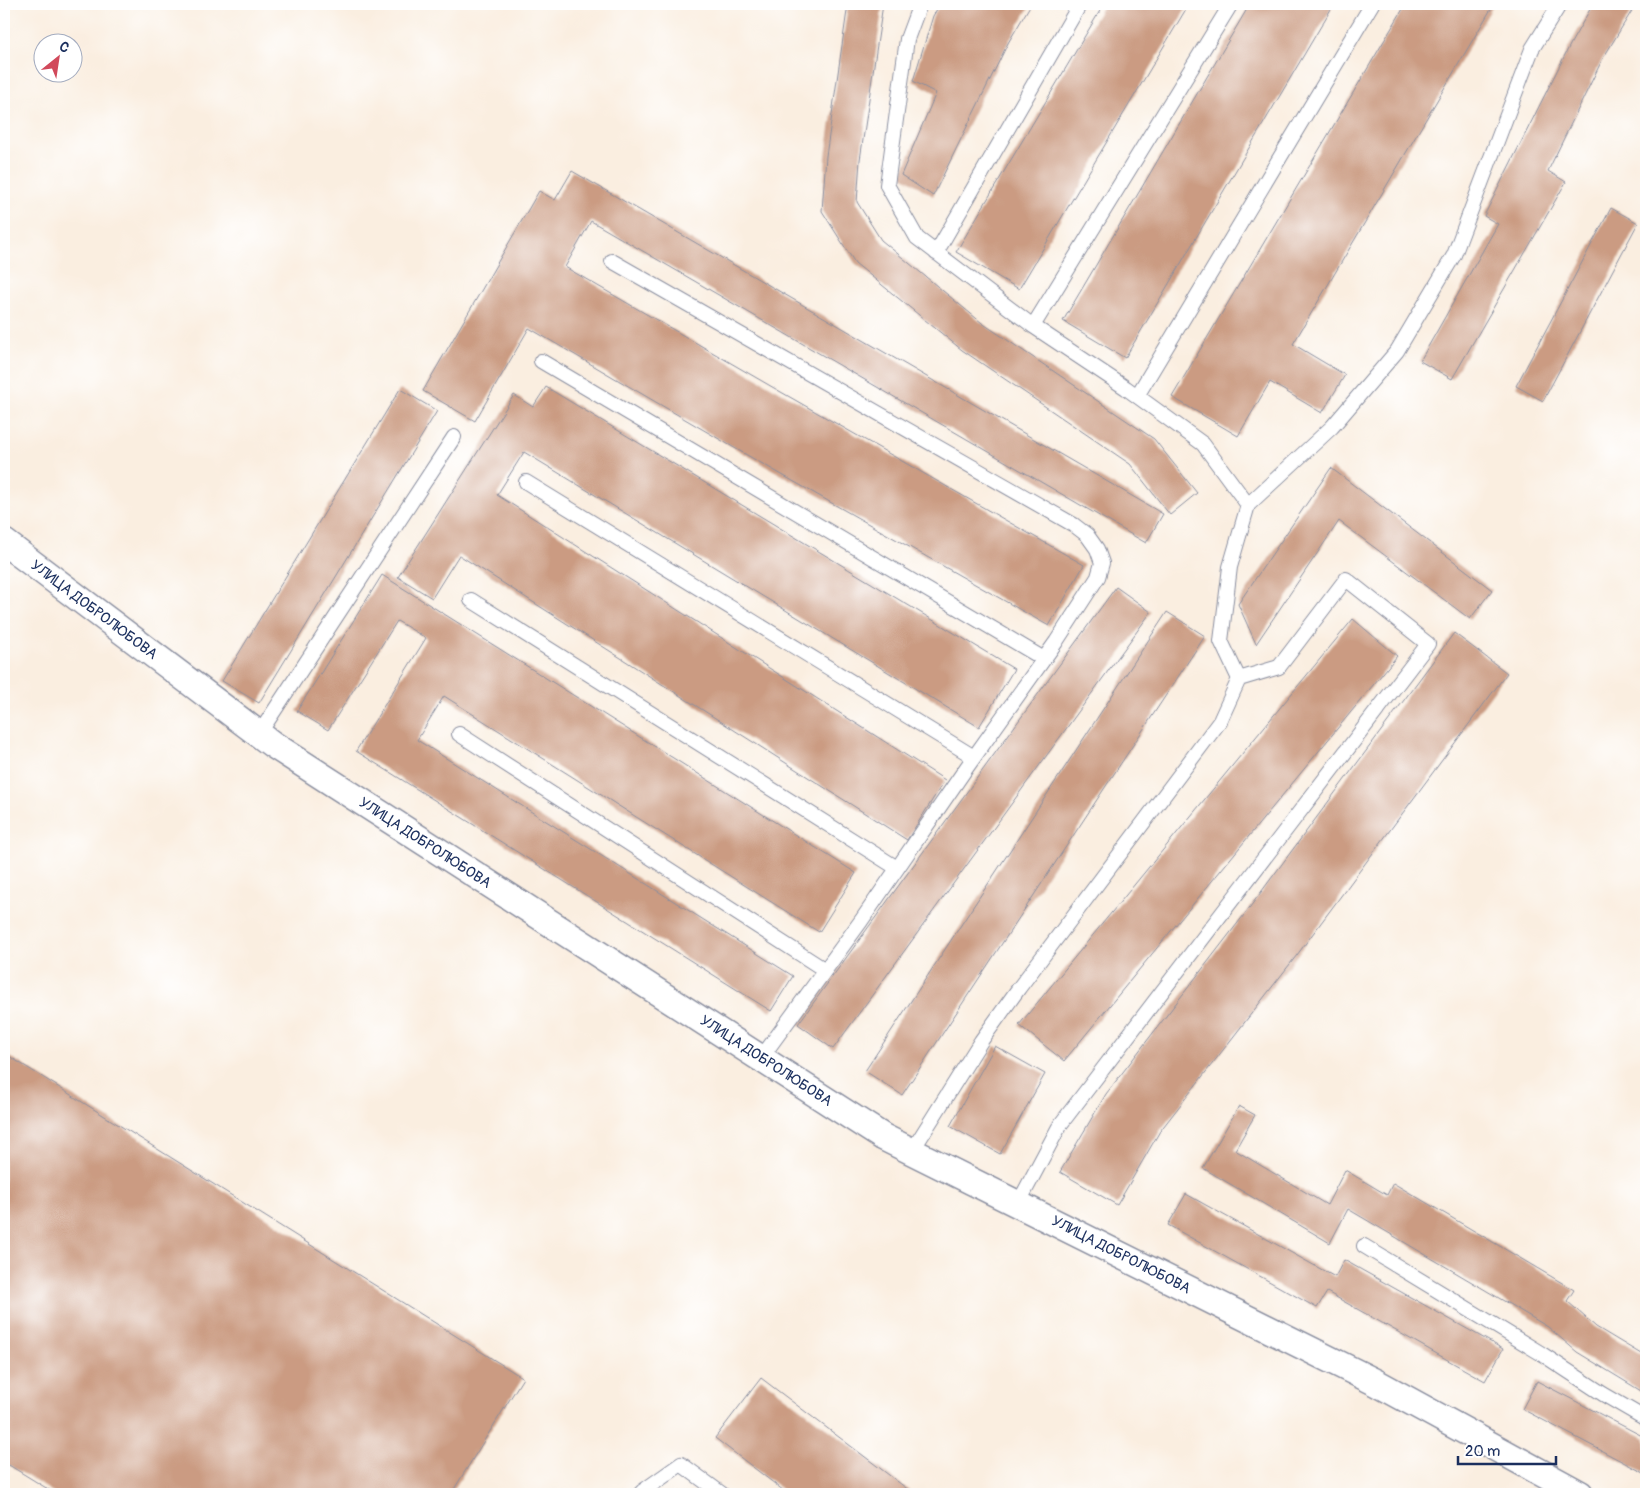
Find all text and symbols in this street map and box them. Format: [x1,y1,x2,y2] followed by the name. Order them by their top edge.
[32,32,82,82] north arrow
[56,38,73,57] text: С
[27,556,161,664] street label: УЛИЦА ДОБРОЛЮБОВА
[355,793,495,893] street label: УЛИЦА ДОБРОЛЮБОВА
[696,1011,836,1111] street label: УЛИЦА ДОБРОЛЮБОВА
[1048,1212,1194,1298] street label: УЛИЦА ДОБРОЛЮБОВА
[1458,1433,1555,1465] scale bar
[1465,1442,1500,1461] text: 20 m

